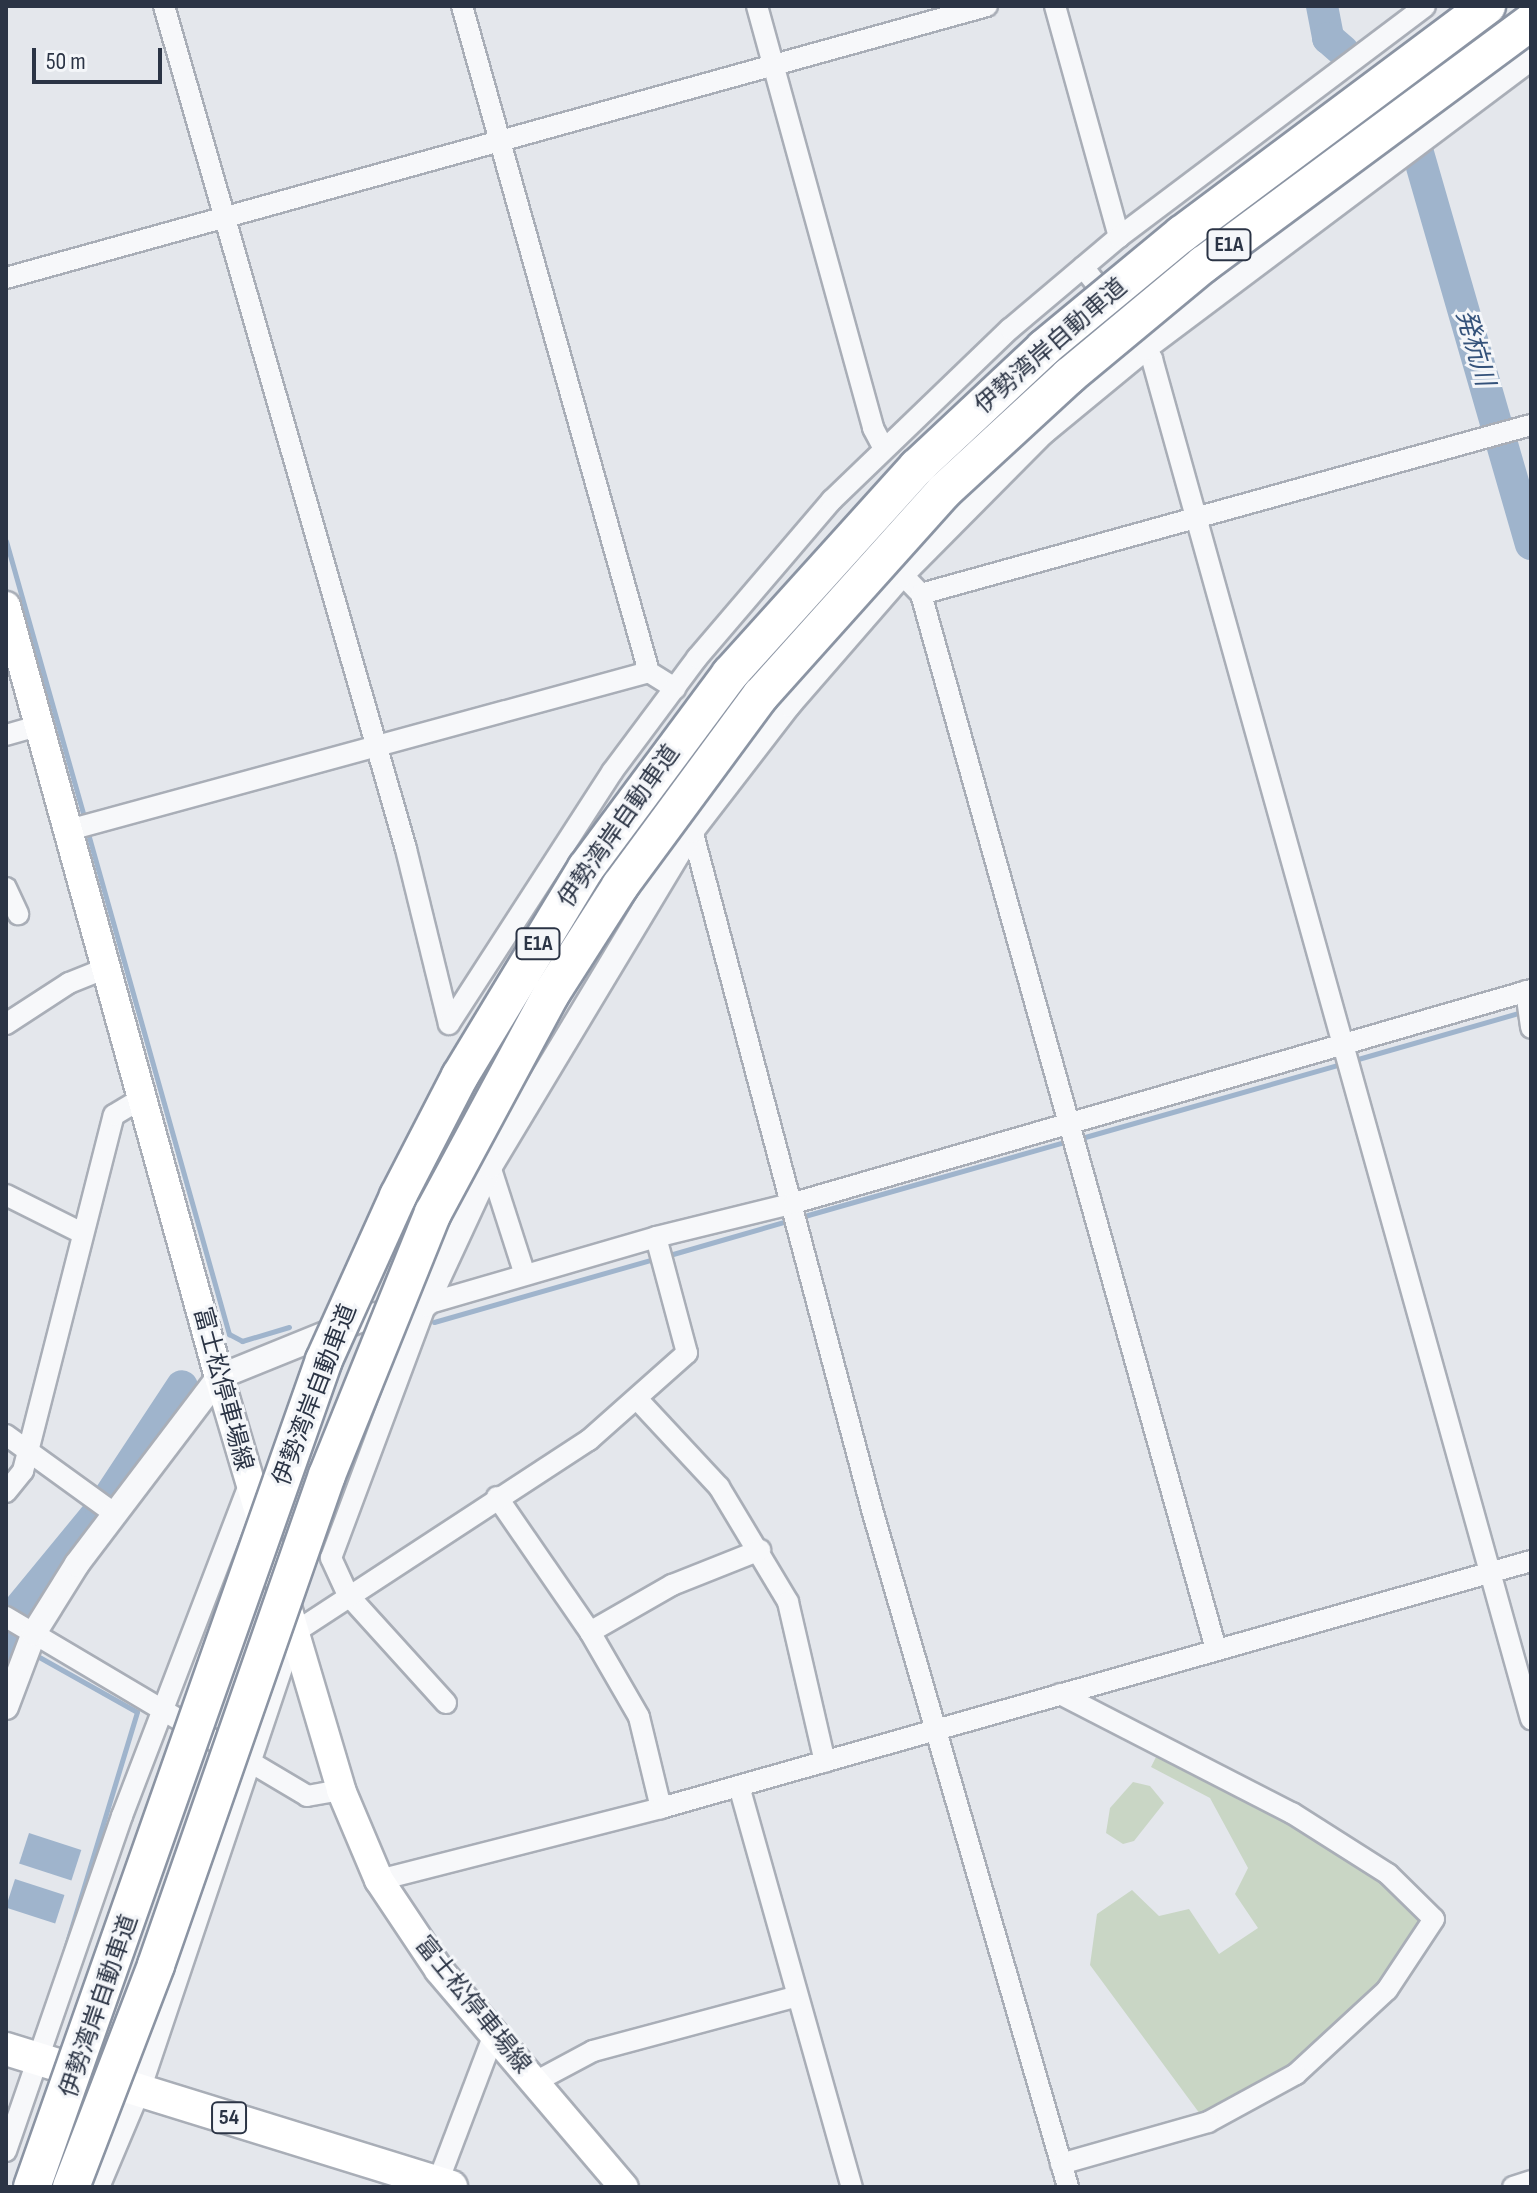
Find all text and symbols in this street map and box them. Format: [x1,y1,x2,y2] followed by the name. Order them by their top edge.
[36,32,166,82] scale bar
[46,47,86,76] text: 50 m
[1205,227,1253,263] road number: E1A
[969,272,1133,420] street label: 伊勢湾岸自動車道
[1448,306,1500,390] water label: 発杭川
[552,739,686,913] street label: 伊勢湾岸自動車道
[514,926,562,962] road number: E1A
[267,1300,363,1490] street label: 伊勢湾岸自動車道
[187,1304,259,1474] street label: 富士松停車場線
[54,1911,144,2101] street label: 伊勢湾岸自動車道
[409,1931,537,2079] street label: 富士松停車場線
[211,2100,247,2136] road number: 54

